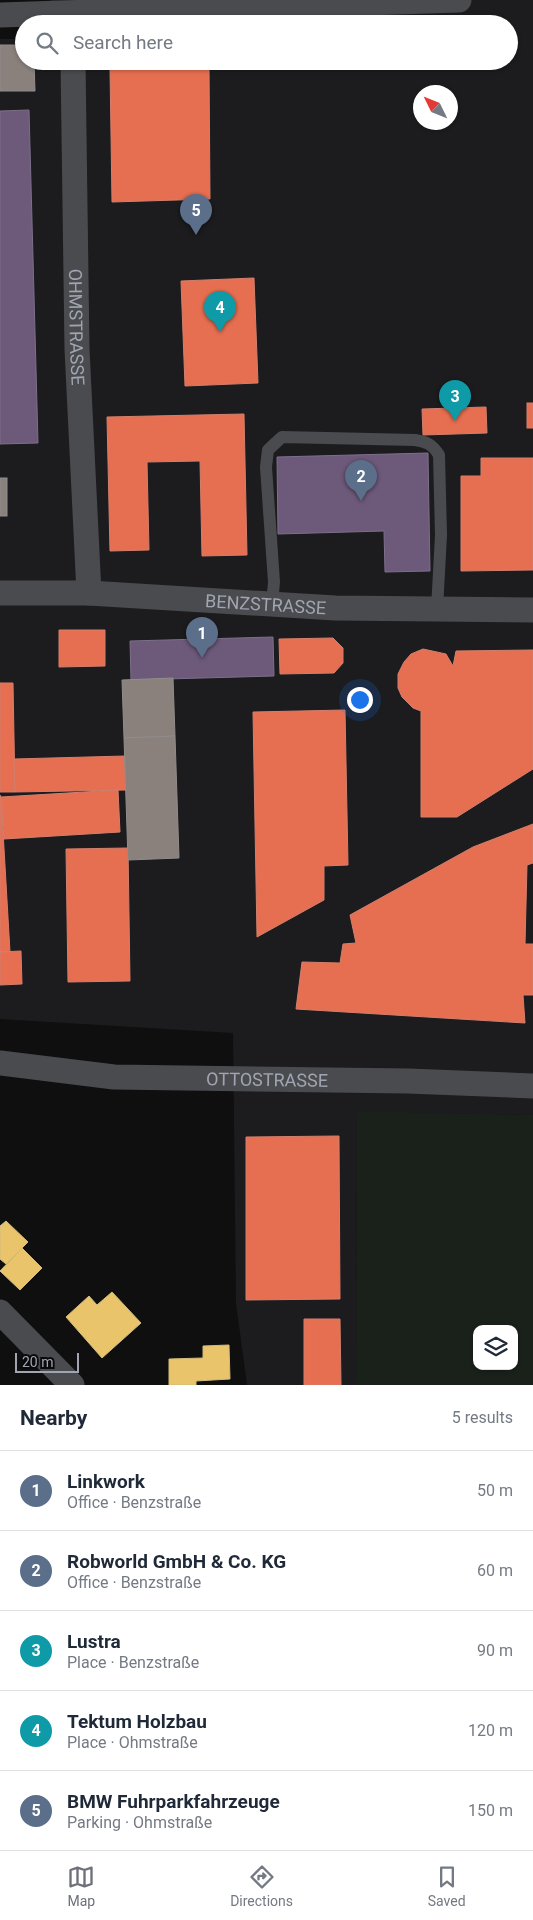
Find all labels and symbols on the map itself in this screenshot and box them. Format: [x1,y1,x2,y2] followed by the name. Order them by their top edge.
[413,85,458,130] north arrow
[180,194,212,235] pin: 5
[65,268,89,386] street label: OHMSTRASSE
[204,291,236,332] pin: 4
[439,380,471,421] pin: 3
[345,460,377,501] pin: 2
[205,590,327,618] street label: BENZSTRASSE
[186,617,218,658] pin: 1
[347,687,373,713] your location
[206,1068,328,1090] street label: OTTOSTRASSE
[15,1350,79,1373] scale bar

